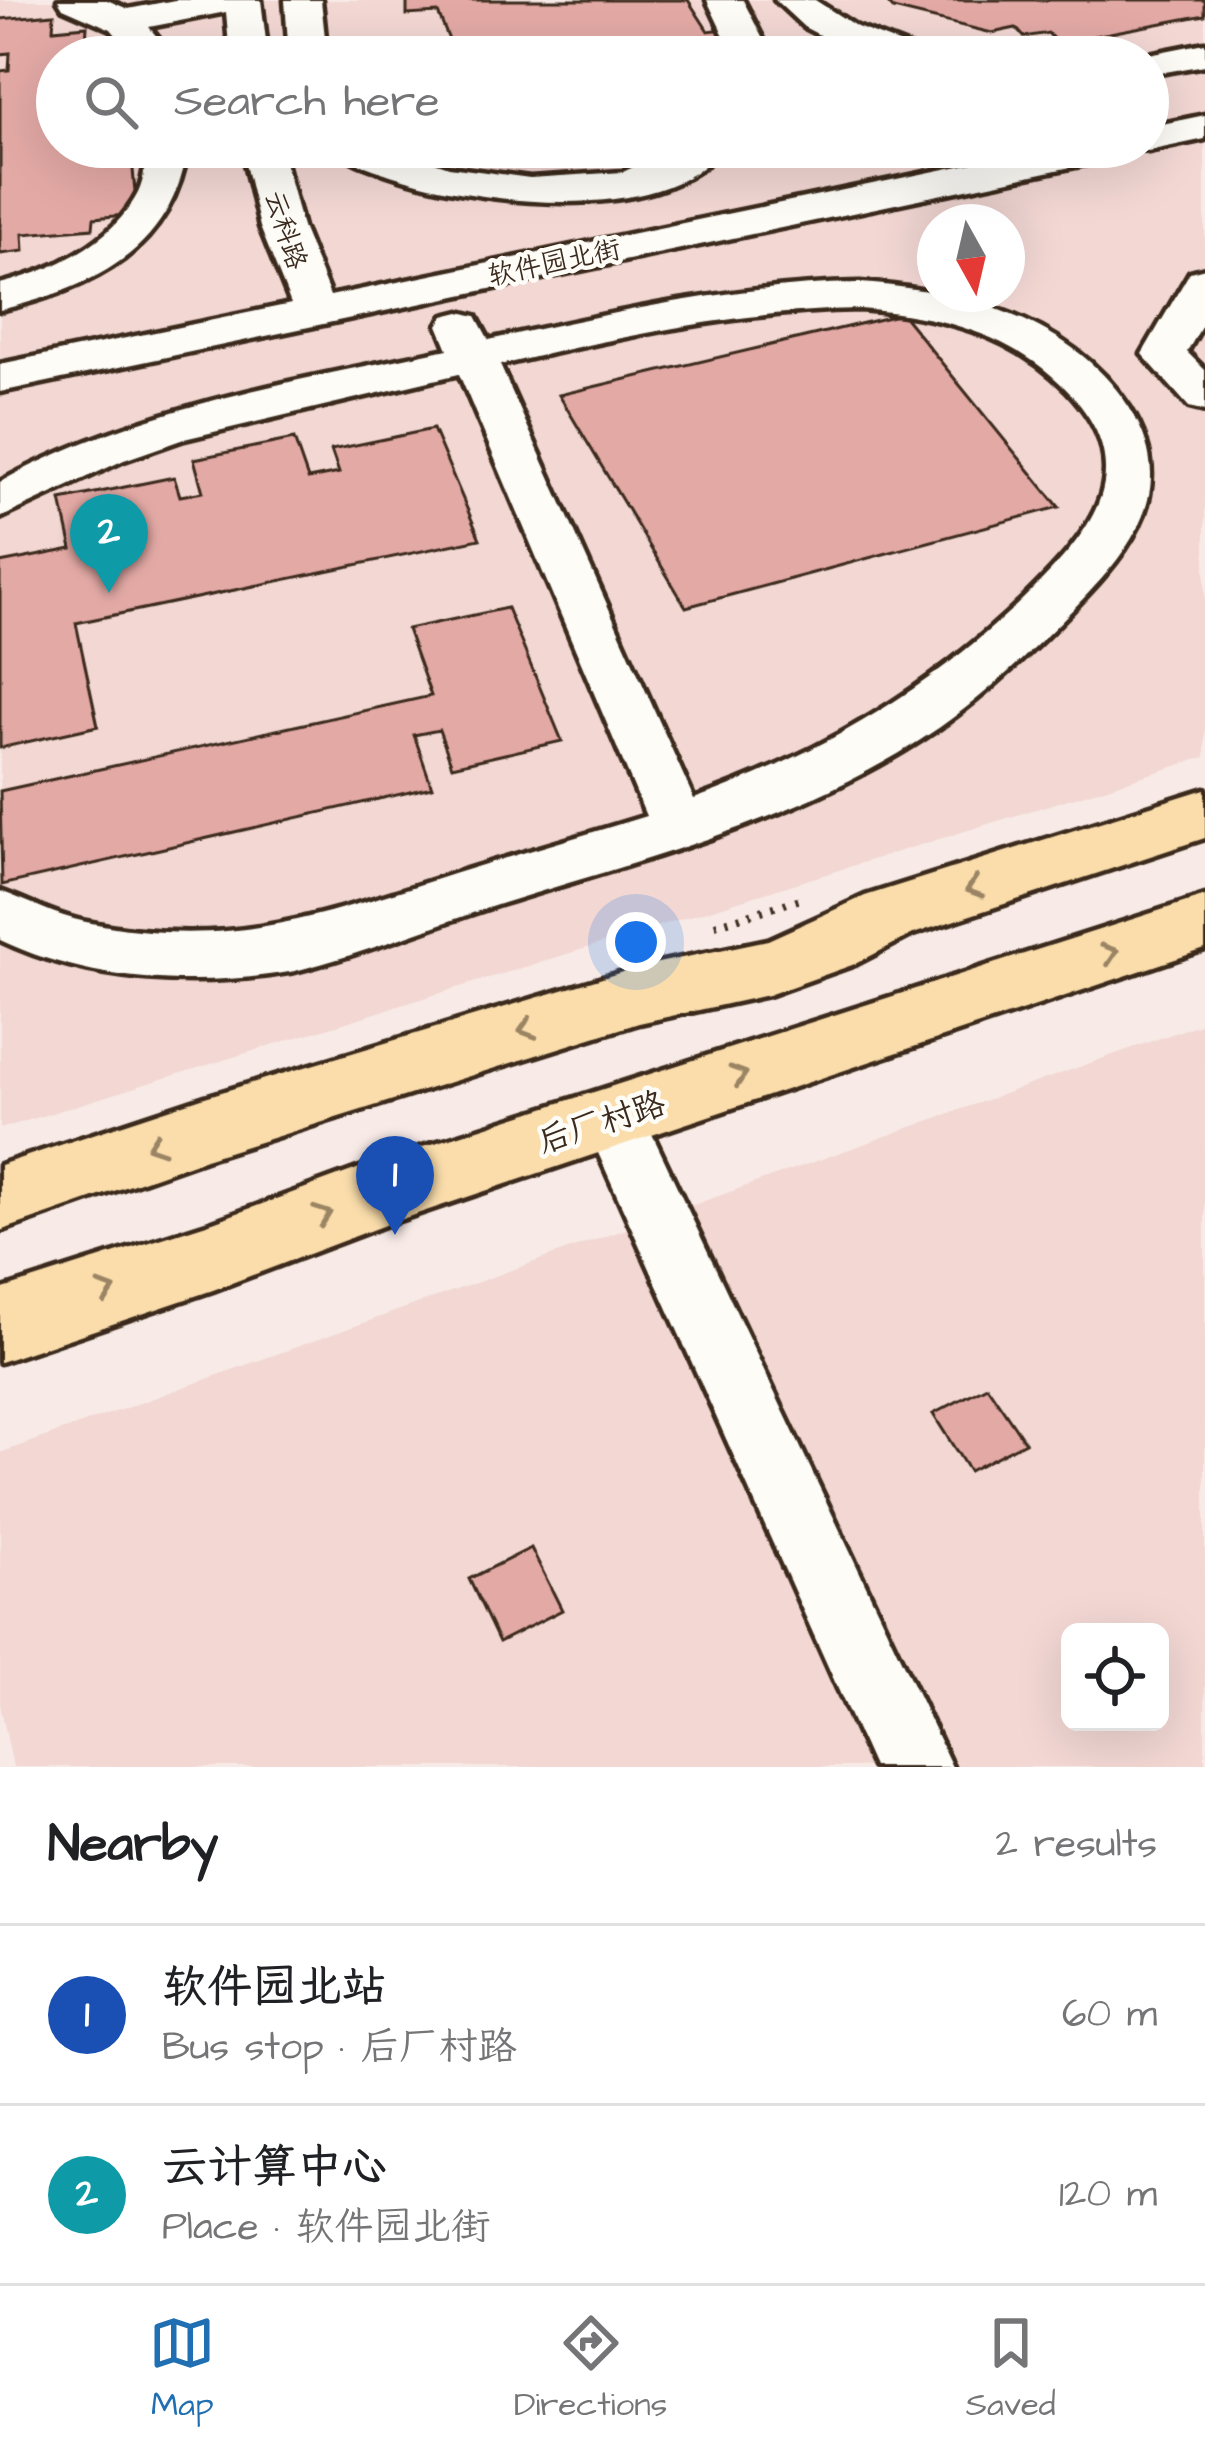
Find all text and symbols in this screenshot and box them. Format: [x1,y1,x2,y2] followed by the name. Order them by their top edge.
[36,36,1169,168] search box
[78,69,144,135] icon: search
[174,71,440,133] text: Search here
[254,186,316,275] street label: 云科路
[917,204,1025,312] north arrow
[484,230,624,296] street label: 软件园北街
[70,494,148,593] pin: 2
[964,873,985,898] one-way arrow
[606,912,666,972] your location
[1098,943,1119,968] one-way arrow
[517,1015,538,1040] one-way arrow
[728,1065,749,1090] one-way arrow
[532,1081,671,1165] street label: 后厂村路
[145,1131,166,1156] one-way arrow
[356,1136,434,1235] pin: 1
[311,1205,332,1229] one-way arrow
[95,1281,116,1305] one-way arrow
[1061,1623,1169,1731] map controls
[1061,1623,1169,1731] button: locate
[48,1810,218,1881] text: Nearby
[996,1818,1157,1872] text: 2 results
[162,1957,387,2019] text: 软件园北站
[85,1988,90,2042] text: 1
[1062,1988,1157,2042] text: 60 m
[162,2021,516,2075] text: Bus stop · 后厂村路
[162,2137,387,2199] text: 云计算中心
[76,2168,98,2222] text: 2
[1059,2168,1157,2222] text: 120 m
[162,2201,490,2255] text: Place · 软件园北街
[149,2310,215,2428] tab: Map
[514,2310,667,2428] tab: Directions
[966,2310,1056,2428] tab: Saved

